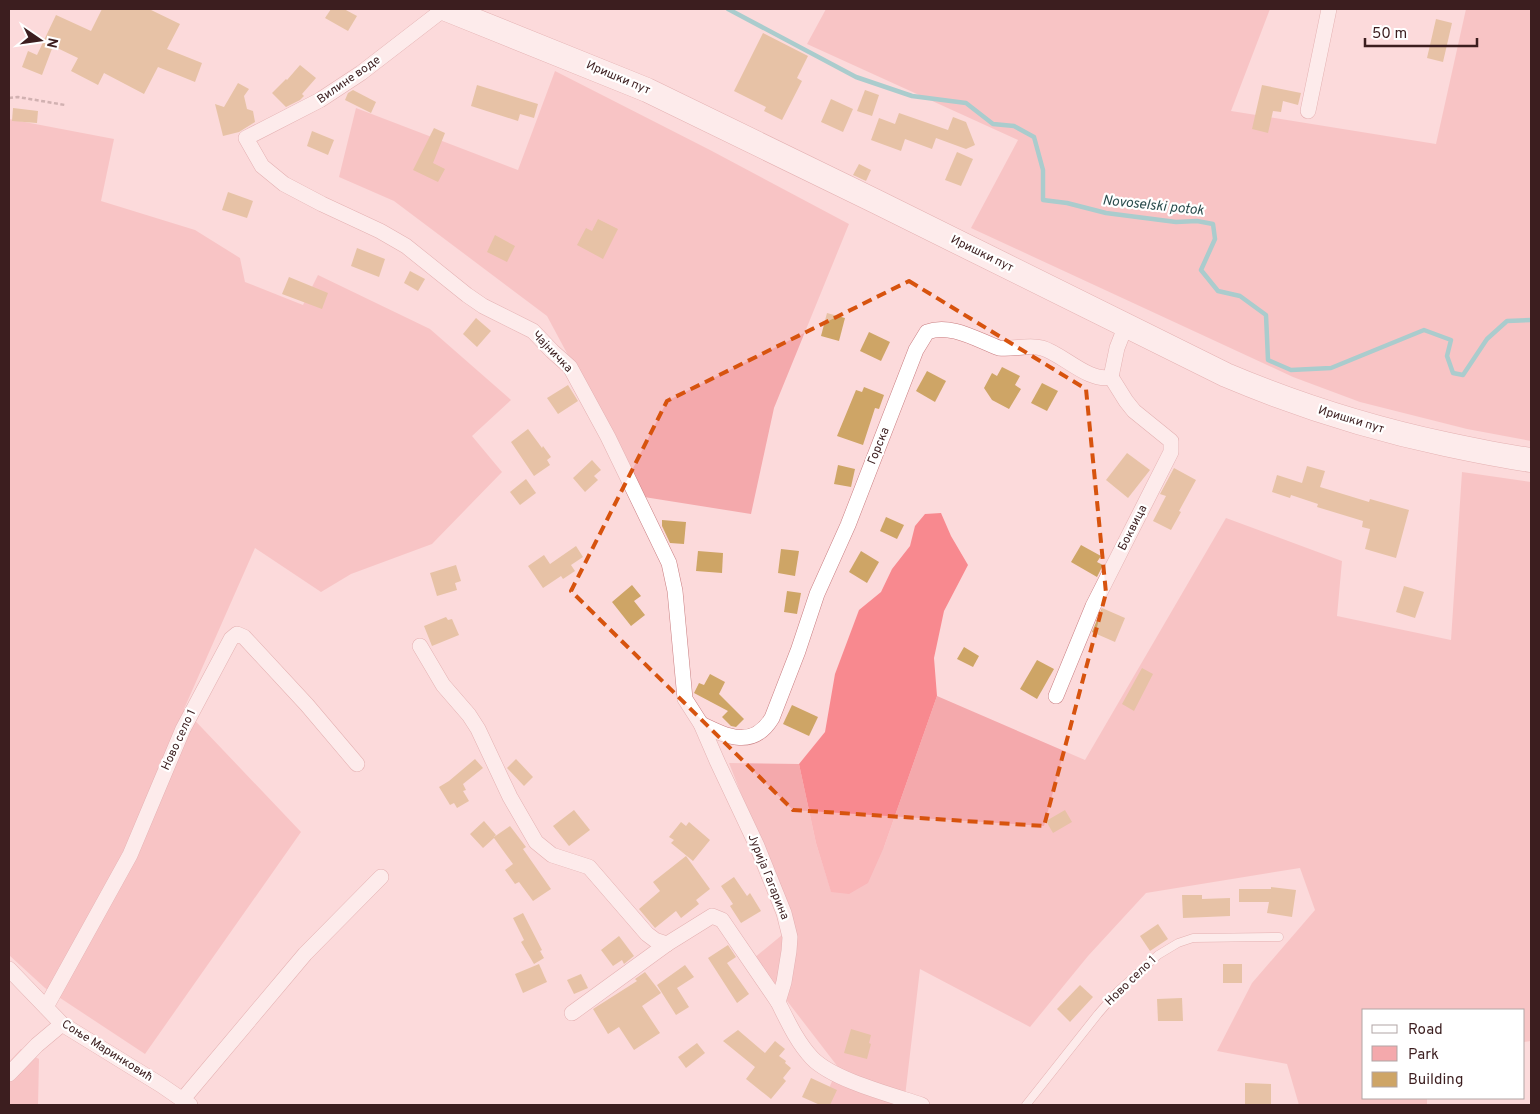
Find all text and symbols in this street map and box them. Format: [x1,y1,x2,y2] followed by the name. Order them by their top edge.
[15,15,65,65] north arrow
[1365,15,1478,47] scale bar
[1372,25,1407,44] text: 50 m
[42,36,61,49] text: N
[314,52,384,108] street label: Вилине воде
[584,57,653,99] street label: Иришки пут
[1101,192,1206,220] water label: Novoselski potok
[948,232,1017,276] street label: Иришки пут
[528,328,576,376] street label: Чајничка
[1316,402,1386,438] street label: Иришки пут
[864,425,894,467] street label: Горска
[1115,502,1151,554] street label: Боквица
[158,707,200,773] street label: Ново село 1
[744,832,792,922] street label: Јурија Гагарина
[1102,953,1160,1009] street label: Ново село 1
[1362,1009,1525,1099] legend
[58,1016,156,1086] street label: Соње Маринковић
[1408,1021,1443,1040] text: Road
[1408,1046,1439,1065] text: Park
[1408,1071,1463,1090] text: Building

